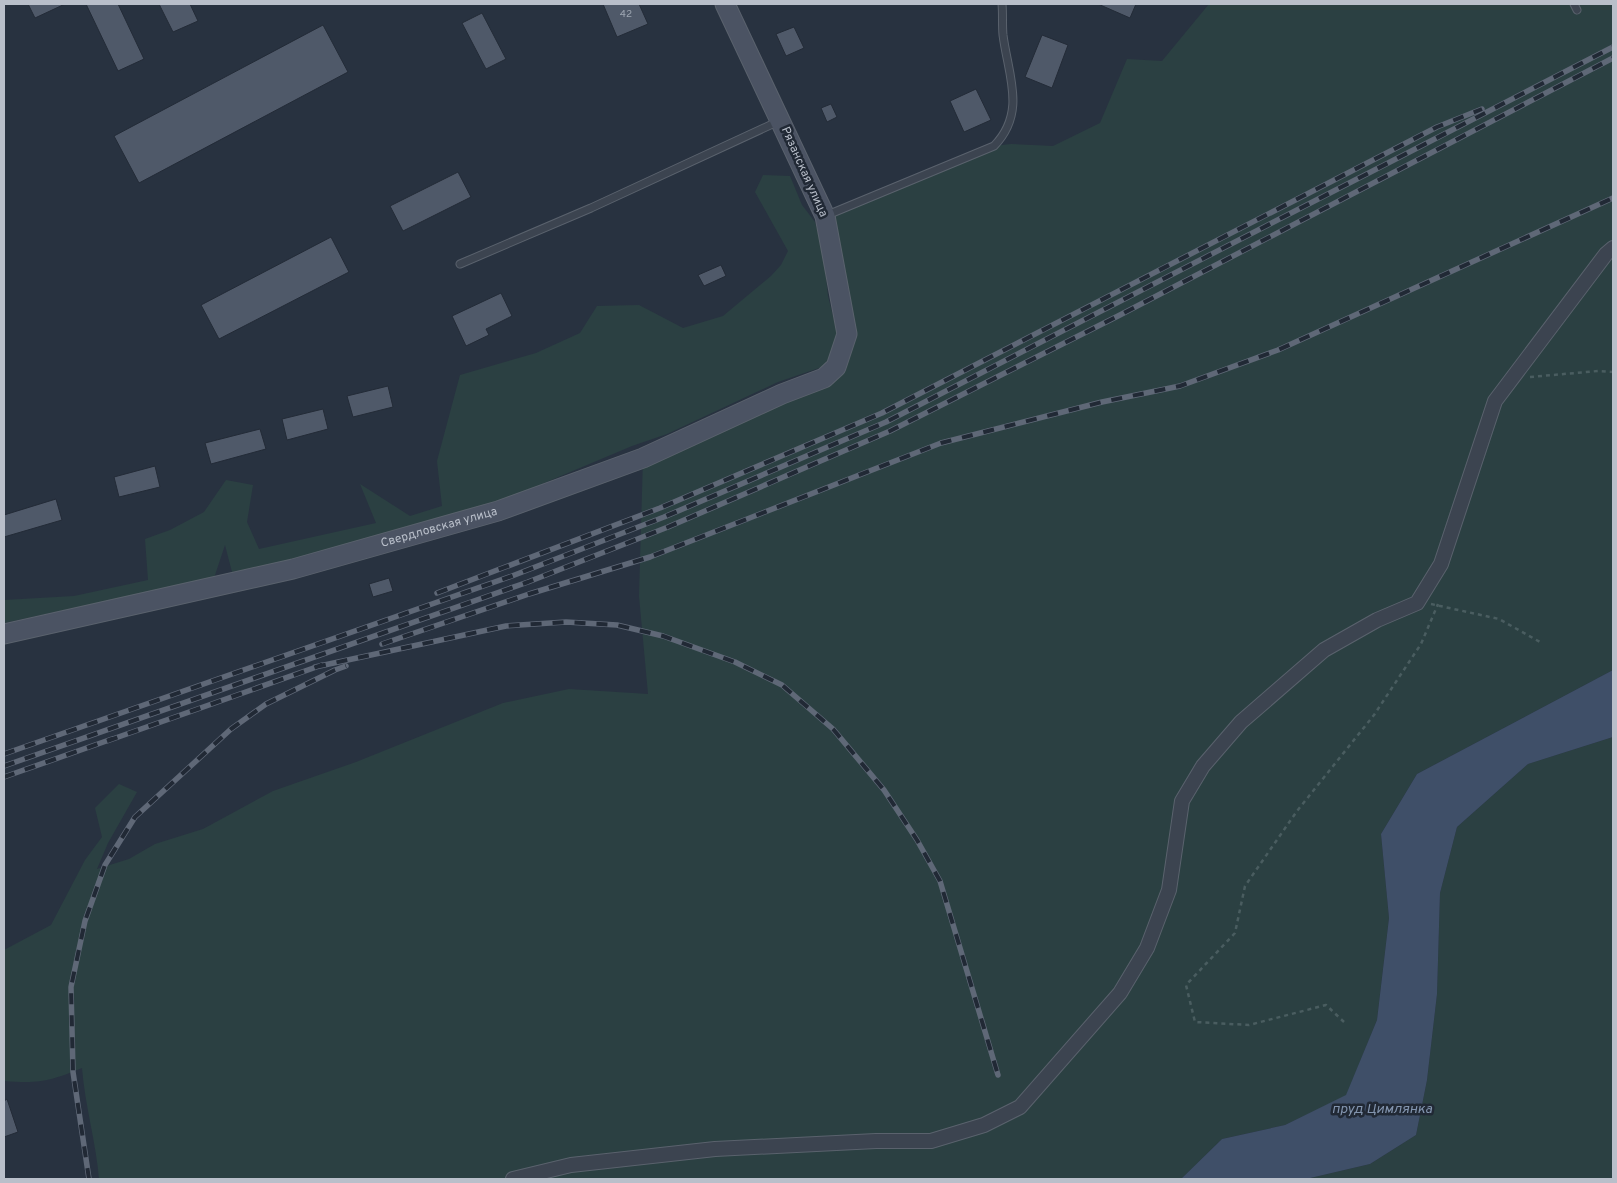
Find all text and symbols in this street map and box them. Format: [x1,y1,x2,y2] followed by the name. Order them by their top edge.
[620,8,632,21] house number: 42
[777,124,831,220] street label: Рязанская улица
[379,504,499,552] street label: Свердловская улица
[1332,1101,1433,1118] water label: пруд Цимлянка

